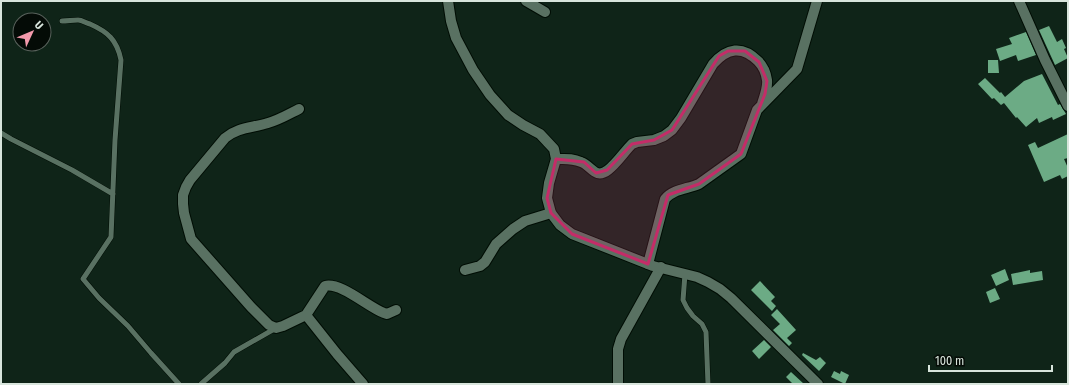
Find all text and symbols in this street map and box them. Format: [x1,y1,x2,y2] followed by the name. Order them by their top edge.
[12,12,52,52] north arrow
[32,19,46,32] text: U
[929,347,1052,373] scale bar
[935,354,964,368] text: 100 m

